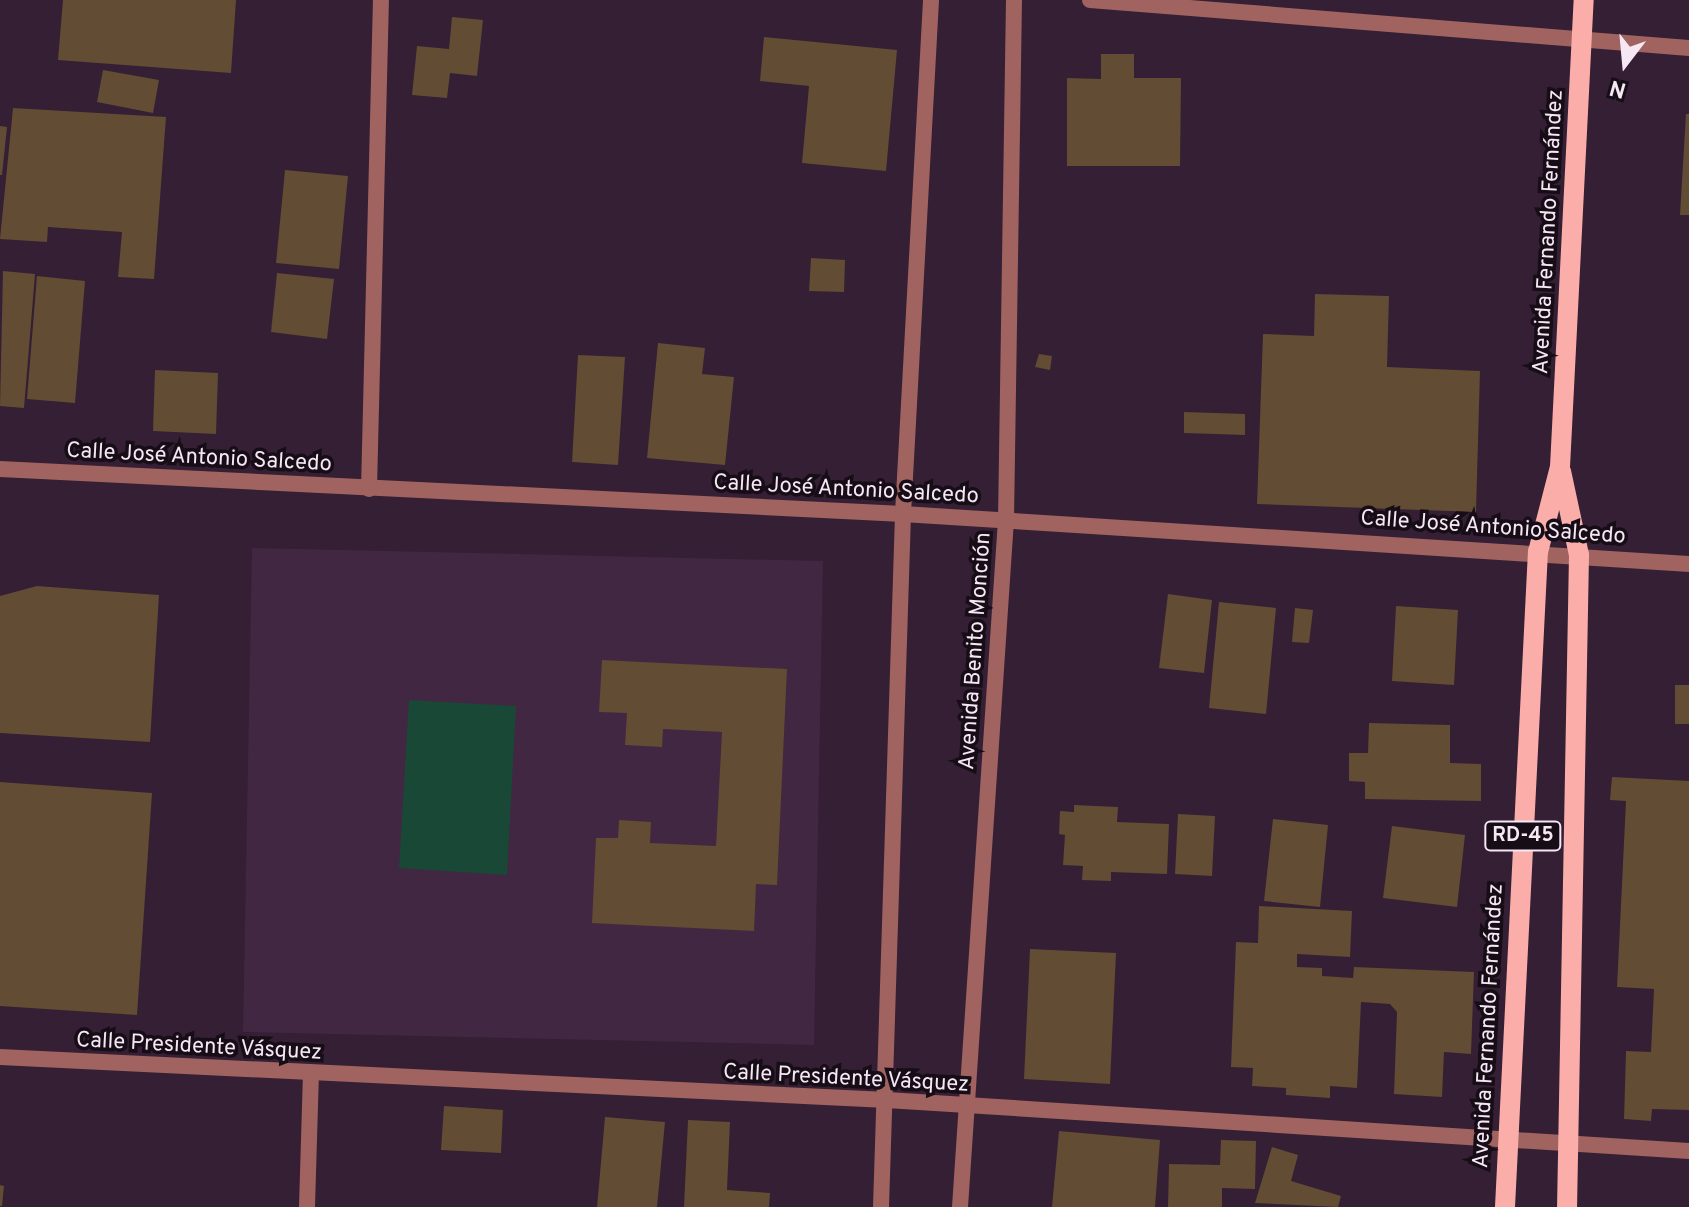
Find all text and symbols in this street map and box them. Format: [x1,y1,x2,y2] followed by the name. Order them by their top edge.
[1585,24,1665,104] north arrow
[1607,72,1630,103] text: N
[1528,89,1570,375] street label: Avenida Fernando Fernández
[65,438,333,478] street label: Calle José Antonio Salcedo
[712,470,980,510] street label: Calle José Antonio Salcedo
[1359,506,1627,550] street label: Calle José Antonio Salcedo
[955,531,997,771] street label: Avenida Benito Monción
[1483,820,1563,852] road number: RD-45
[1468,883,1510,1169] street label: Avenida Fernando Fernández
[75,1027,323,1067] street label: Calle Presidente Vásquez
[722,1059,970,1099] street label: Calle Presidente Vásquez

